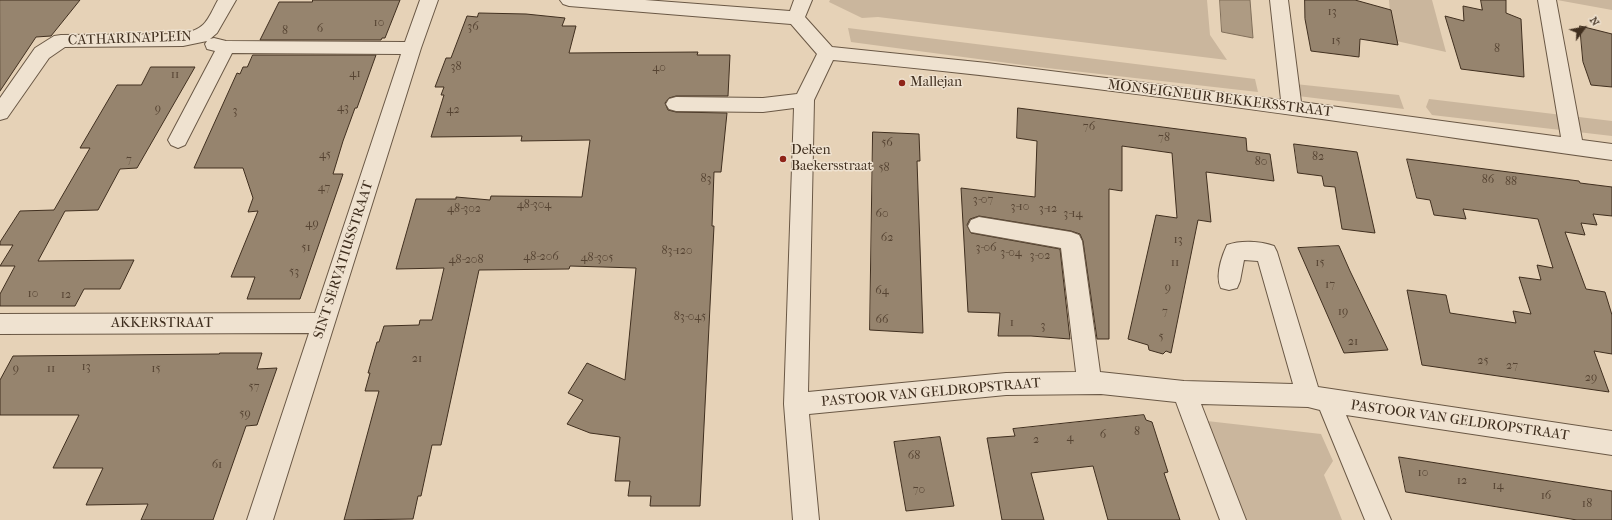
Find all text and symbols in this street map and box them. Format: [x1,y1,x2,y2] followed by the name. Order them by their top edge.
[1327,5,1337,19] house number: 13
[1564,8,1604,48] north arrow
[1587,14,1602,28] text: N
[374,16,384,30] house number: 10
[467,20,479,34] house number: 36
[317,22,323,36] house number: 6
[282,24,288,38] house number: 8
[68,28,192,50] street label: CATHARINAPLEIN
[1331,34,1341,48] house number: 15
[1494,42,1500,56] house number: 8
[451,60,461,74] house number: 38
[652,61,666,75] house number: 40
[349,67,361,81] house number: 41
[171,68,179,82] house number: 11
[910,75,962,91] place label: Mallejan
[1107,77,1333,121] street label: MONSEIGNEUR BEKKERSSTRAAT
[897,78,907,88] marker: Mallejan
[337,101,349,115] house number: 43
[155,102,161,116] house number: 9
[446,103,460,117] house number: 42
[233,104,237,118] house number: 3
[1083,120,1095,134] house number: 76
[1158,131,1170,145] house number: 78
[881,136,893,150] house number: 56
[791,143,873,176] place label: Deken Baekersstraat
[319,148,331,162] house number: 45
[1312,150,1324,164] house number: 82
[126,153,132,167] house number: 7
[778,154,788,164] marker: Deken Baekersstraat
[1255,155,1267,169] house number: 80
[878,161,890,175] house number: 58
[701,172,711,186] house number: 83
[1482,173,1494,187] house number: 86
[1505,175,1517,189] house number: 88
[311,179,377,341] street label: SINT SERVATIUSSTRAAT
[318,181,330,195] house number: 47
[973,193,993,207] house number: 3-07
[517,198,551,212] house number: 48-304
[1011,200,1029,214] house number: 3-10
[447,202,481,216] house number: 48-302
[1039,202,1057,216] house number: 3-12
[875,207,889,221] house number: 60
[1063,207,1083,221] house number: 3-14
[305,217,319,231] house number: 49
[881,231,893,245] house number: 62
[1173,233,1183,247] house number: 13
[301,241,311,255] house number: 51
[975,241,997,255] house number: 3-06
[661,244,693,258] house number: 83-120
[1000,246,1022,260] house number: 3-04
[1030,249,1050,263] house number: 3-02
[523,250,559,264] house number: 48-206
[581,251,613,265] house number: 48-305
[448,253,484,267] house number: 48-208
[1171,256,1179,270] house number: 11
[1315,256,1325,270] house number: 15
[289,265,299,279] house number: 53
[1325,278,1335,292] house number: 17
[1165,281,1171,295] house number: 9
[875,284,889,298] house number: 64
[28,287,38,301] house number: 10
[61,288,71,302] house number: 12
[1162,305,1168,319] house number: 7
[1338,305,1348,319] house number: 19
[674,310,706,324] house number: 83-045
[876,313,888,327] house number: 66
[111,316,213,332] street label: AKKERSTRAAT
[1010,316,1014,330] house number: 1
[1041,319,1045,333] house number: 3
[1158,330,1164,344] house number: 5
[1348,335,1358,349] house number: 21
[412,352,422,366] house number: 21
[1477,354,1489,368] house number: 25
[1506,359,1518,373] house number: 27
[81,360,91,374] house number: 13
[13,362,19,376] house number: 9
[47,362,55,376] house number: 11
[151,362,161,376] house number: 15
[1585,371,1597,385] house number: 29
[820,375,1042,411] street label: PASTOOR VAN GELDROPSTRAAT
[249,380,259,394] house number: 57
[1350,397,1570,445] street label: PASTOOR VAN GELDROPSTRAAT
[239,407,251,421] house number: 59
[1134,425,1140,439] house number: 8
[1100,428,1106,442] house number: 6
[1066,431,1074,445] house number: 4
[1033,433,1039,447] house number: 2
[908,449,920,463] house number: 68
[212,458,222,472] house number: 61
[1418,466,1428,480] house number: 10
[1457,474,1467,488] house number: 12
[1492,479,1504,493] house number: 14
[913,483,925,497] house number: 70
[1541,489,1551,503] house number: 16
[1582,497,1592,511] house number: 18

